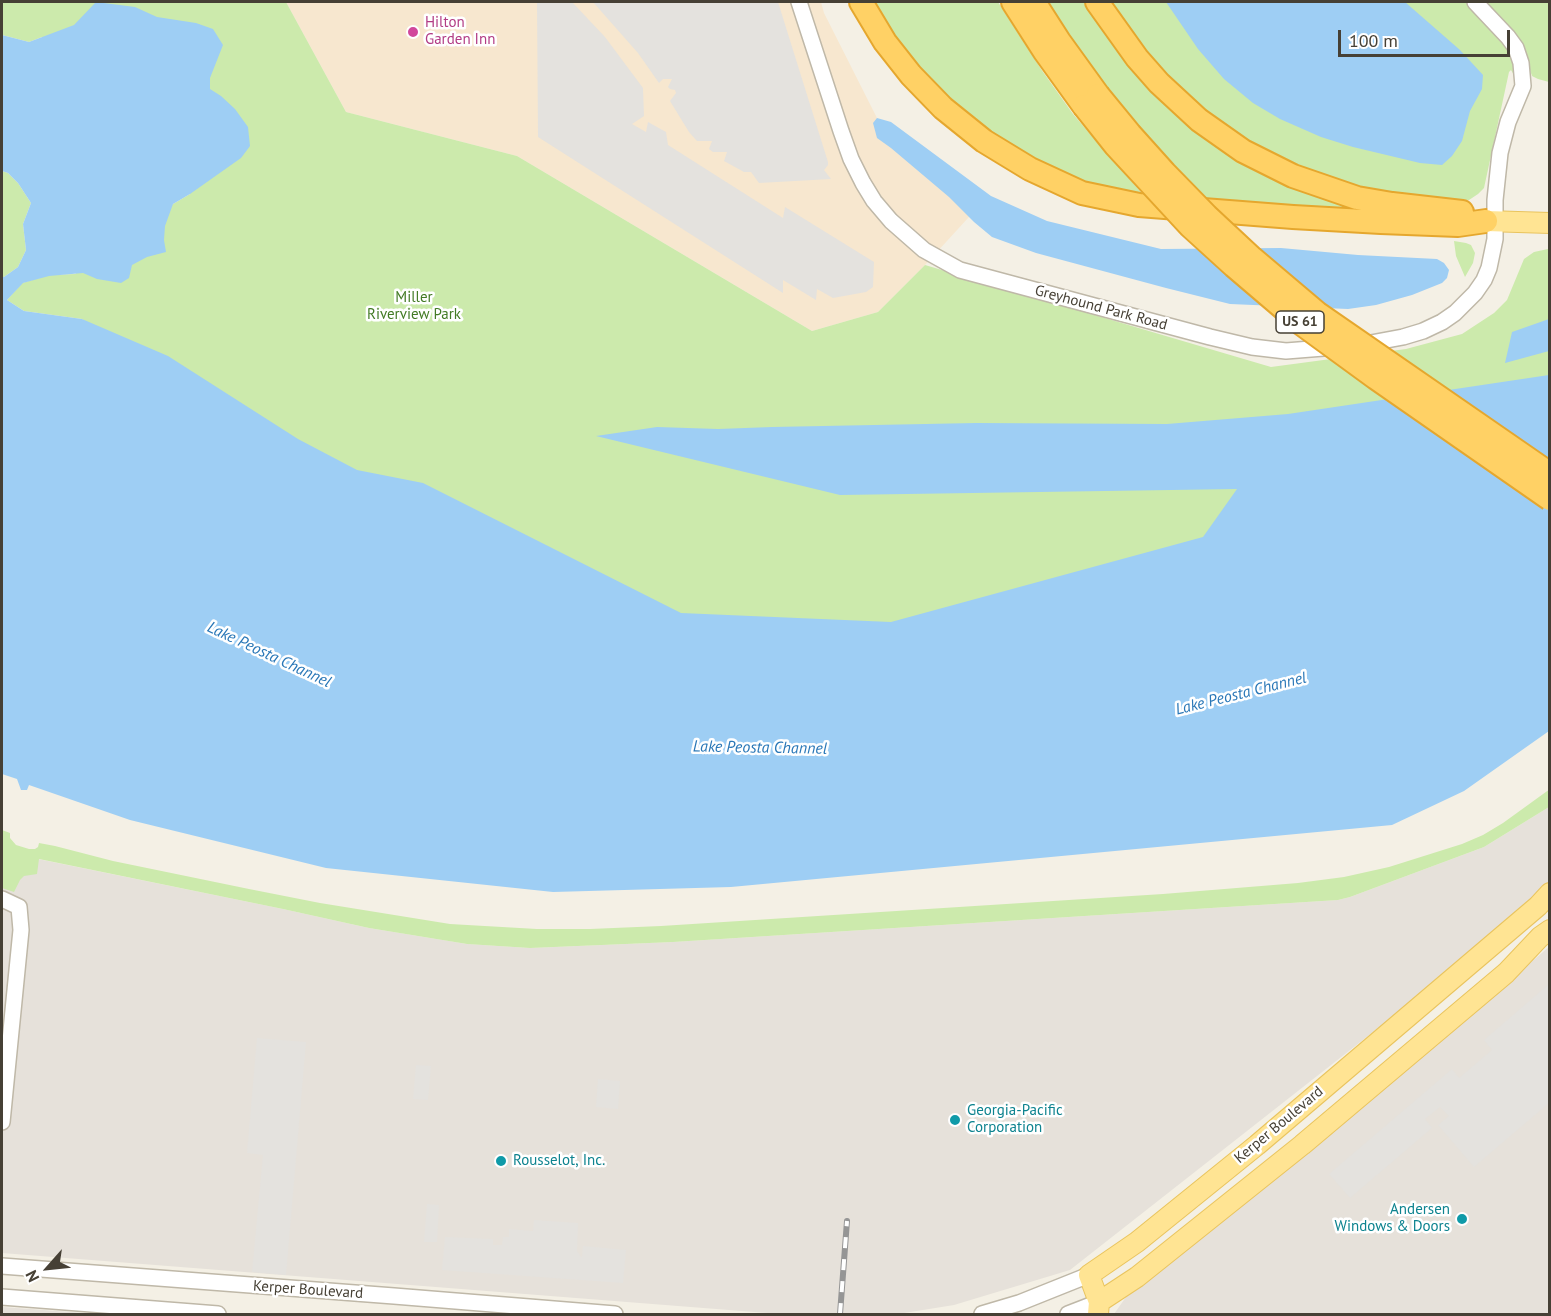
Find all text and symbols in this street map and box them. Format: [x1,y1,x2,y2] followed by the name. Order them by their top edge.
[425,14,495,49] place label: Hilton Garden Inn
[1341,18,1514,56] scale bar
[406,25,420,39] marker: Hilton Garden Inn
[1349,29,1398,52] text: 100 m
[1033,282,1169,334] street label: Greyhound Park Road
[367,289,461,324] park label: Miller Riverview Park
[1276,311,1324,333] road number: US 61
[204,618,334,692] water label: Lake Peosta Channel
[1174,668,1308,720] water label: Lake Peosta Channel
[693,737,827,759] water label: Lake Peosta Channel
[1231,1083,1327,1167] street label: Kerper Boulevard
[967,1102,1063,1137] place label: Georgia-Pacific Corporation
[948,1113,962,1127] marker: Georgia-Pacific Corporation
[513,1152,605,1170] place label: Rousselot, Inc.
[494,1154,508,1168] marker: Rousselot, Inc.
[1335,1201,1450,1236] place label: Andersen Windows & Doors
[1455,1212,1469,1226] marker: Andersen Windows & Doors
[18,1238,78,1298] north arrow
[21,1267,43,1285] text: N
[252,1277,364,1303] street label: Kerper Boulevard

